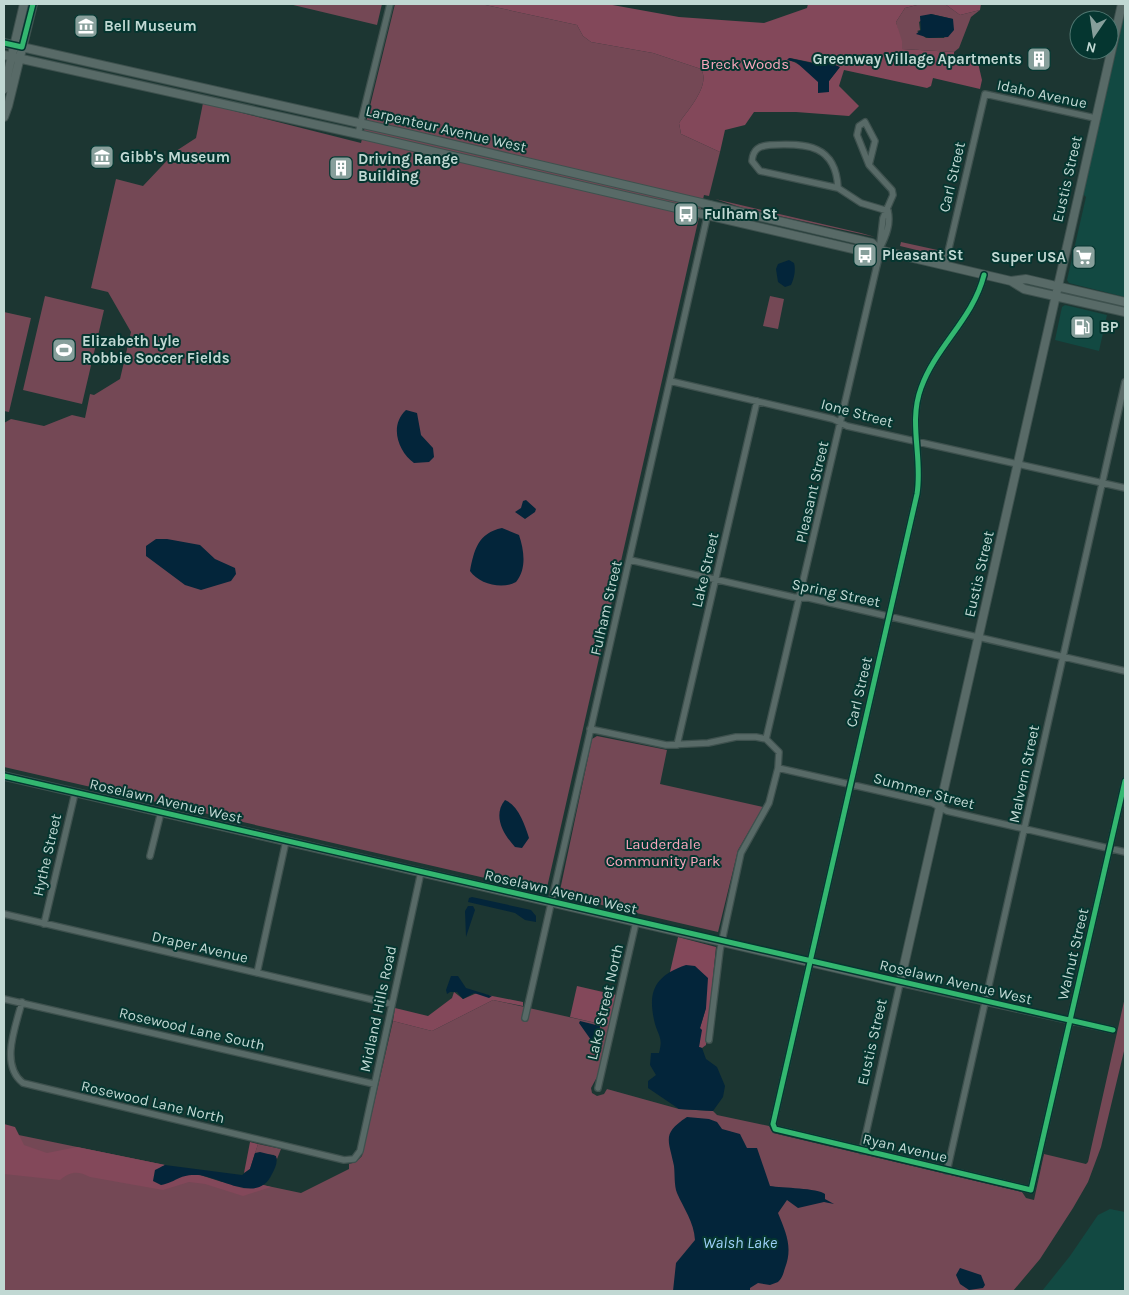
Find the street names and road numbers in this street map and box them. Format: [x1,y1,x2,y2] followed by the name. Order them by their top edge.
[995,76,1089,112] street label: Idaho Avenue
[364,102,529,156] street label: Larpenteur Avenue West
[1048,134,1086,224] street label: Eustis Street
[935,140,969,214] street label: Carl Street
[819,395,895,431] street label: Ione Street
[792,439,833,545] street label: Pleasant Street
[960,529,998,619] street label: Eustis Street
[688,531,722,609] street label: Lake Street
[586,558,626,657] street label: Fulham Street
[790,575,882,611] street label: Spring Street
[842,655,876,729] street label: Carl Street
[1005,723,1043,825] street label: Malvern Street
[871,769,977,813] street label: Summer Street
[88,775,244,827] street label: Roselawn Avenue West
[29,812,65,898] street label: Hythe Street
[483,866,639,918] street label: Roselawn Avenue West
[1054,906,1092,1002] street label: Walnut Street
[150,927,250,967] street label: Draper Avenue
[583,942,627,1062] street label: Lake Street North
[356,944,400,1074] street label: Midland Hills Road
[878,956,1034,1008] street label: Roselawn Avenue West
[853,997,891,1087] street label: Eustis Street
[117,1003,267,1055] street label: Rosewood Lane South
[79,1077,227,1127] street label: Rosewood Lane North
[861,1130,949,1166] street label: Ryan Avenue

